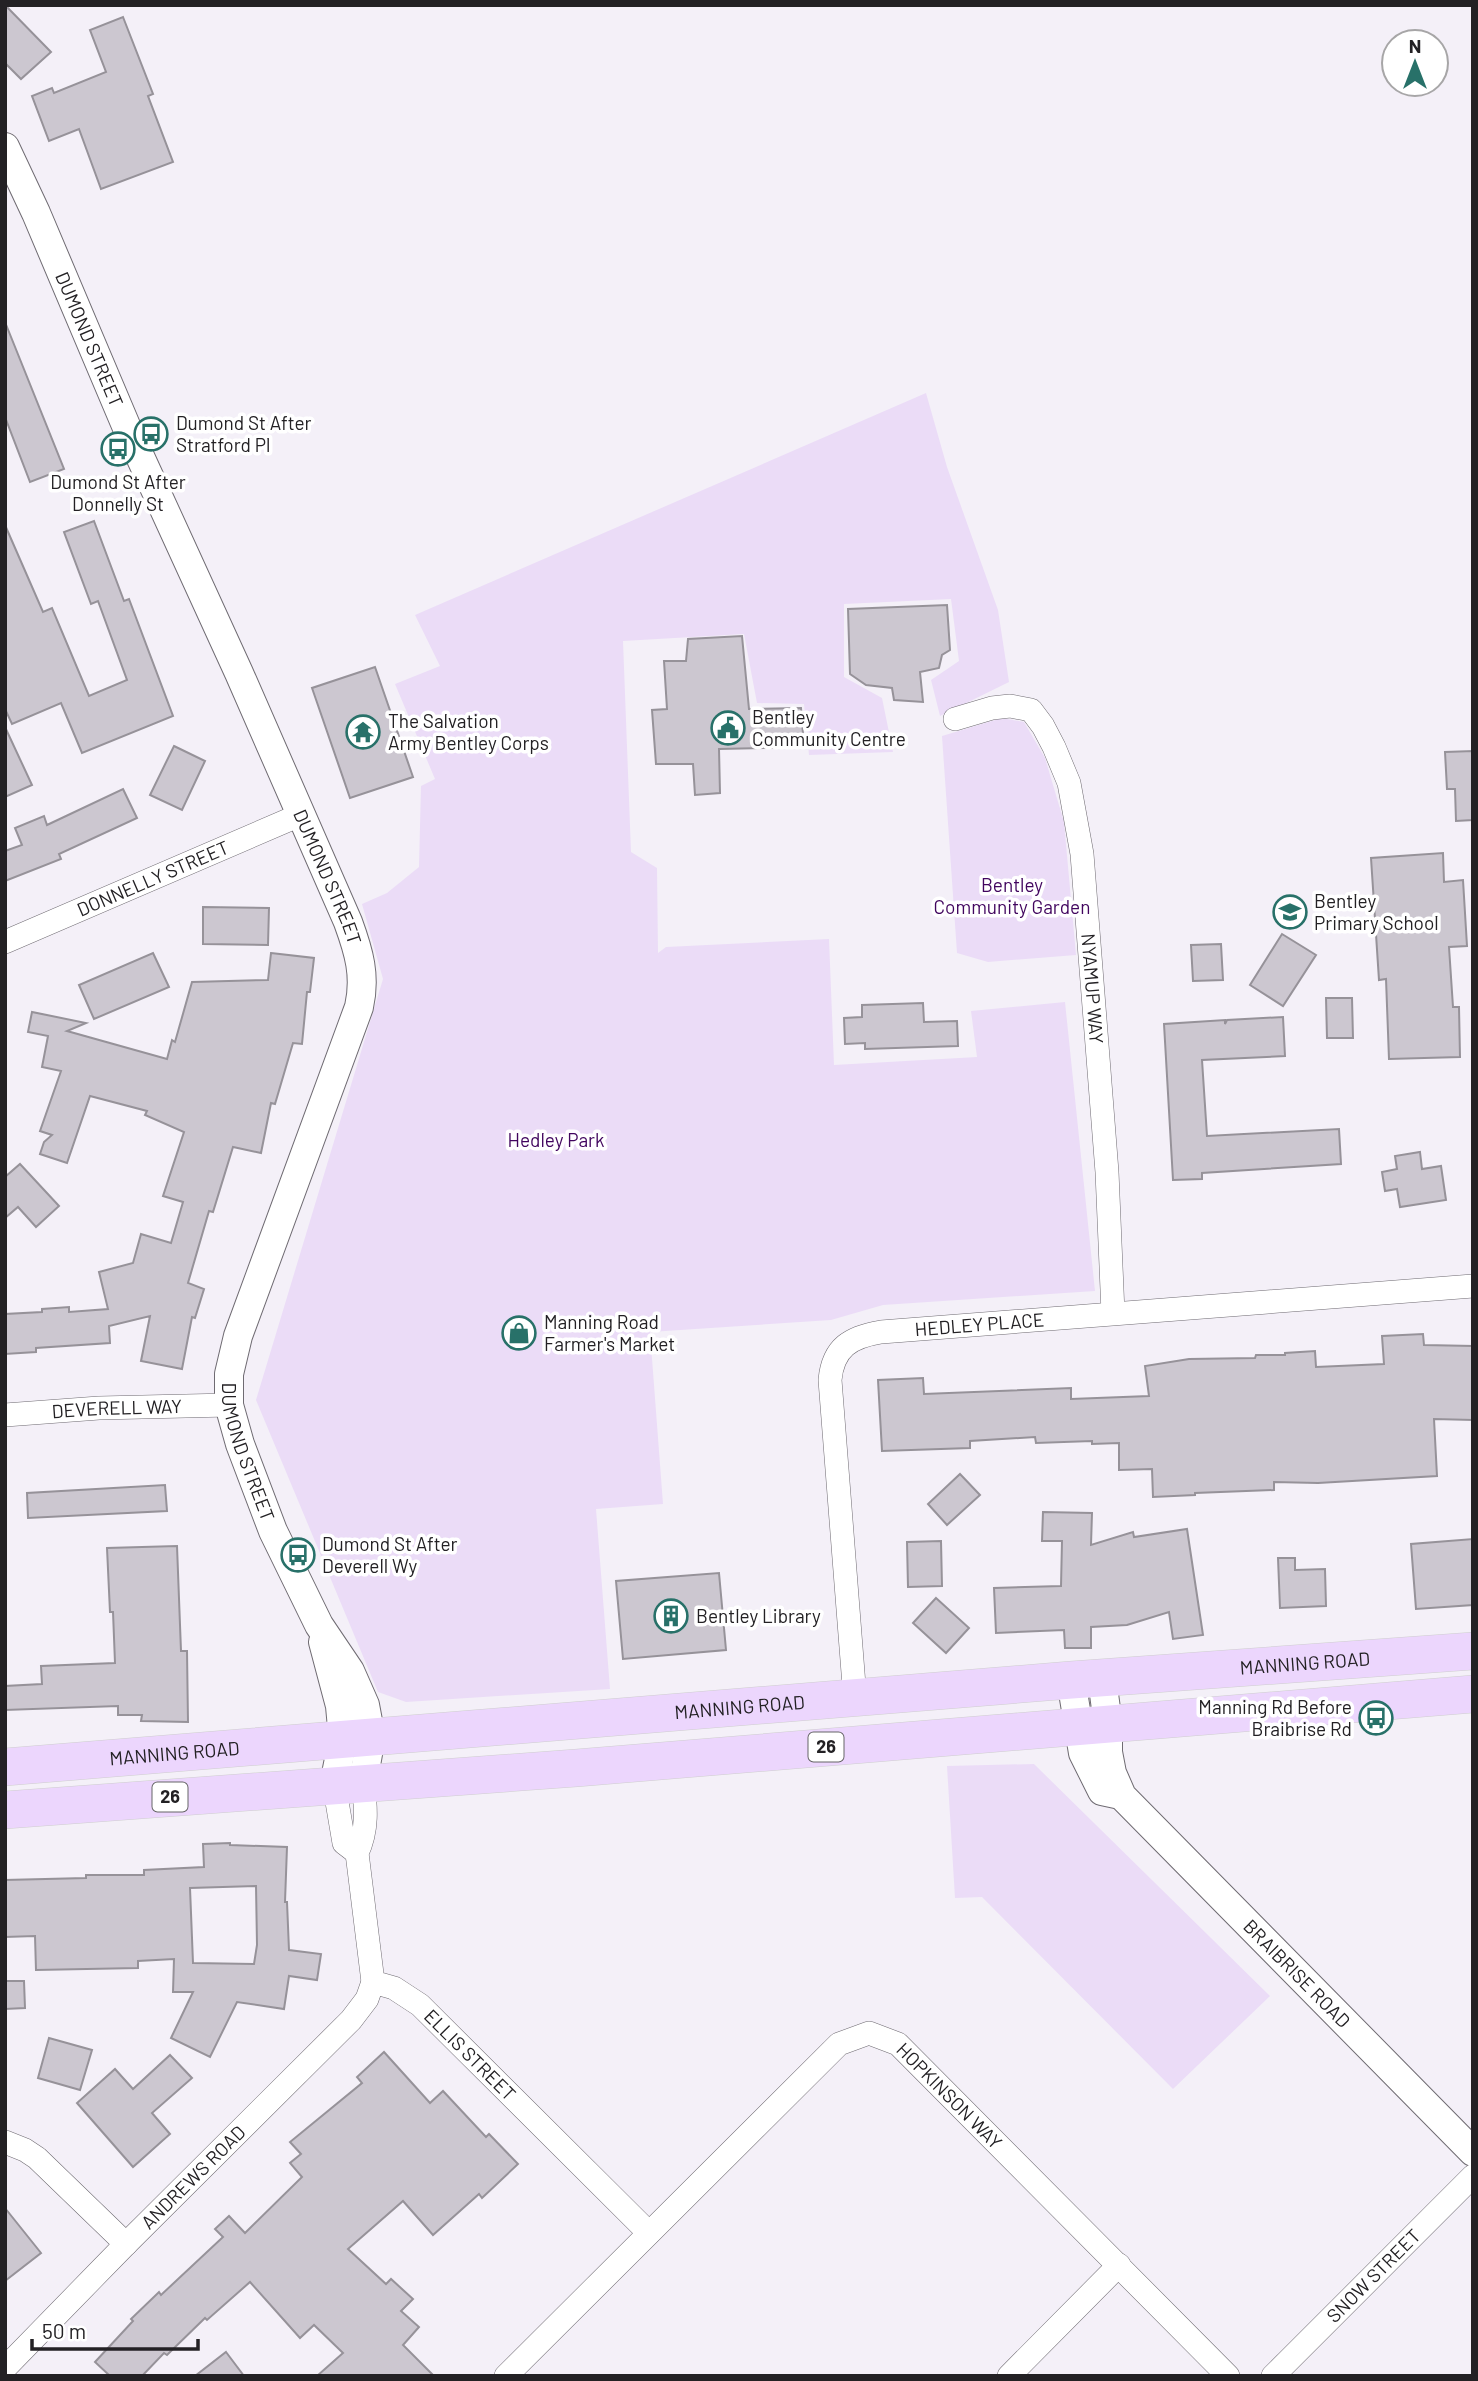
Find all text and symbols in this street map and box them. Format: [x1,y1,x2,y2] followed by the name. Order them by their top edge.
[1380,28,1450,98] north arrow
[1409,34,1421,57] text: N
[51,268,129,410] street label: DUMOND STREET
[176,411,312,456] place label: Dumond St After Stratford Pl
[132,415,170,453] bus stop icon: Dumond St After Stratford Pl
[99,430,137,468] bus stop icon: Dumond St After Donnelly St
[50,470,186,515] place label: Dumond St After Donnelly St
[752,705,906,750] place label: Bentley Community Centre
[388,709,549,754] place label: The Salvation Army Bentley Corps
[709,709,747,747] public building icon: Bentley Community Centre
[344,713,382,751] temple icon: The Salvation Army Bentley Corps
[289,806,367,947] street label: DUMOND STREET
[73,835,232,921] street label: DONNELLY STREET
[934,873,1090,918] park label: Bentley Community Garden
[1314,889,1439,934] place label: Bentley Primary School
[1271,893,1309,931] school or university icon: Bentley Primary School
[1077,933,1109,1045] street label: NYAMUP WAY
[507,1128,605,1151] park label: Hedley Park
[914,1307,1045,1340] street label: HEDLEY PLACE
[544,1310,675,1355] place label: Manning Road Farmer's Market
[500,1314,538,1352] shop icon: Manning Road Farmer's Market
[218,1382,280,1524] street label: DUMOND STREET
[51,1394,182,1422] street label: DEVERELL WAY
[322,1532,458,1577] place label: Dumond St After Deverell Wy
[279,1536,317,1574] bus stop icon: Dumond St After Deverell Wy
[652,1597,690,1635] building icon: Bentley Library
[696,1604,821,1627] place label: Bentley Library
[1239,1646,1371,1679] street label: MANNING ROAD
[674,1690,806,1723] street label: MANNING ROAD
[1198,1695,1352,1740] place label: Manning Rd Before Braibrise Rd
[1357,1699,1395,1737] bus stop icon: Manning Rd Before Braibrise Rd
[808,1732,844,1762] road number: 26
[108,1736,240,1769] street label: MANNING ROAD
[152,1782,188,1812] road number: 26
[1239,1914,1355,2032] street label: BRAIBRISE ROAD
[420,2004,521,2105] street label: ELLIS STREET
[892,2037,1007,2153] street label: HOPKINSON WAY
[136,2120,250,2233] street label: ANDREWS ROAD
[1321,2224,1425,2327] street label: SNOW STREET
[32,2308,198,2352] scale bar
[42,2318,86,2343] text: 50 m

